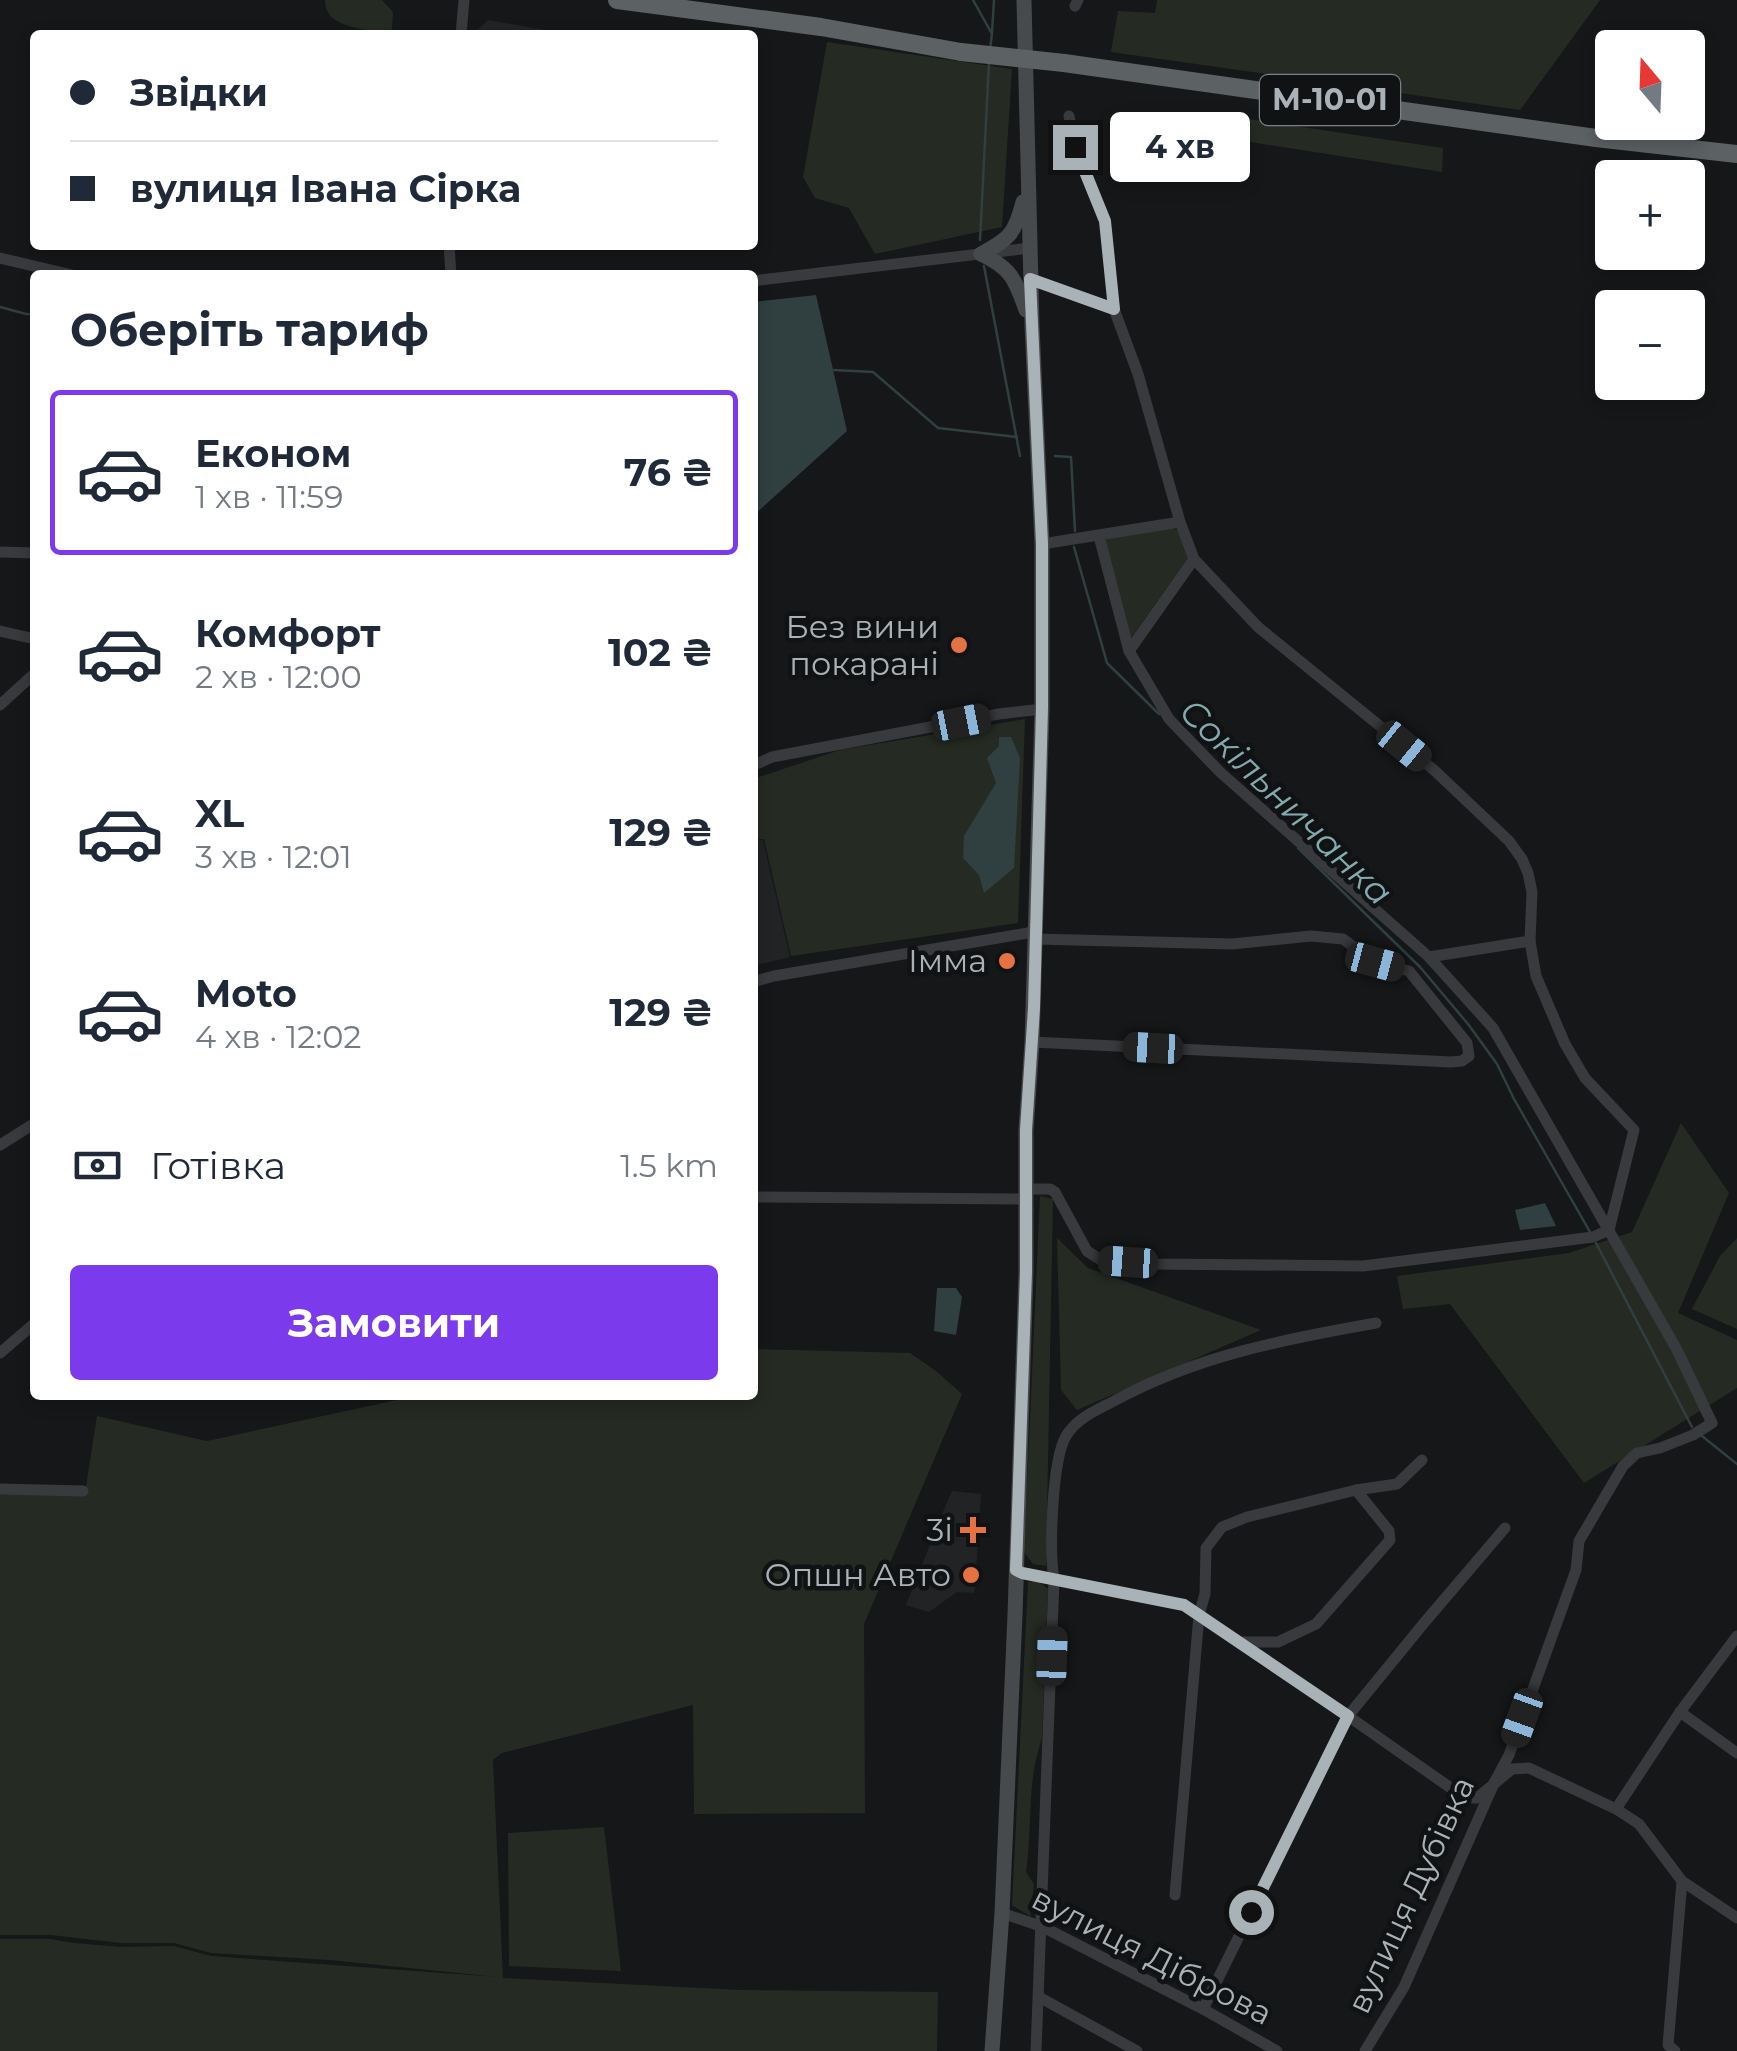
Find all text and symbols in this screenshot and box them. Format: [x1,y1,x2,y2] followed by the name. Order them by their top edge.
[1595,30,1705,140] north arrow
[1595,30,1705,400] map controls
[130,69,268,116] text: Звідки
[1260,75,1400,125] road number: М-10-01
[1110,112,1250,182] callout: 4 хв
[1053,125,1098,170] route end
[1145,127,1215,166] text: 4 хв
[1595,160,1705,270] button: +
[130,165,521,212] text: вулиця Івана Сірка
[1595,290,1705,400] button: −
[70,302,429,357] text: Оберіть тариф
[75,428,165,518] icon: car
[195,430,351,477] text: Економ
[624,449,713,496] text: 76 ₴
[195,477,344,516] text: 1 хв · 11:59
[785,607,939,683] place label: Без вини покарані
[75,608,165,698] icon: car
[195,610,381,657] text: Комфорт
[608,629,713,676] text: 102 ₴
[948,634,970,656] marker: Без вини покарані
[195,657,362,696] text: 2 хв · 12:00
[1171,689,1402,914] water label: Сокільничанка
[929,702,993,742] car
[1371,715,1437,777] car
[75,788,165,878] icon: car
[195,790,244,837] text: XL
[609,809,713,856] text: 129 ₴
[195,837,352,876] text: 3 хв · 12:01
[1342,940,1408,984] car
[908,941,987,980] place label: Імма
[996,950,1018,972] marker: Імма
[75,968,165,1058] icon: car
[195,970,297,1017] text: Moto
[609,989,713,1036] text: 129 ₴
[195,1017,362,1056] text: 4 хв · 12:02
[1122,1031,1184,1065] car
[70,1138,125,1193] icon: cash
[150,1142,286,1189] text: Готівка
[620,1146,718,1185] text: 1.5 km
[1097,1245,1159,1279] car
[70,1265,718,1380] button: Замовити
[926,1510,953,1549] place label: 3і
[962,1519,984,1541] marker: 3і
[765,1555,951,1594] place label: Опшн Авто
[960,1564,982,1586] marker: Опшн Авто
[1036,1625,1068,1687] car
[1498,1685,1546,1751] car
[1339,1770,1482,2019] street label: вулиця Дубівка
[1026,1878,1279,2033] street label: вулиця Діброва
[1229,1890,1274,1935] route start

